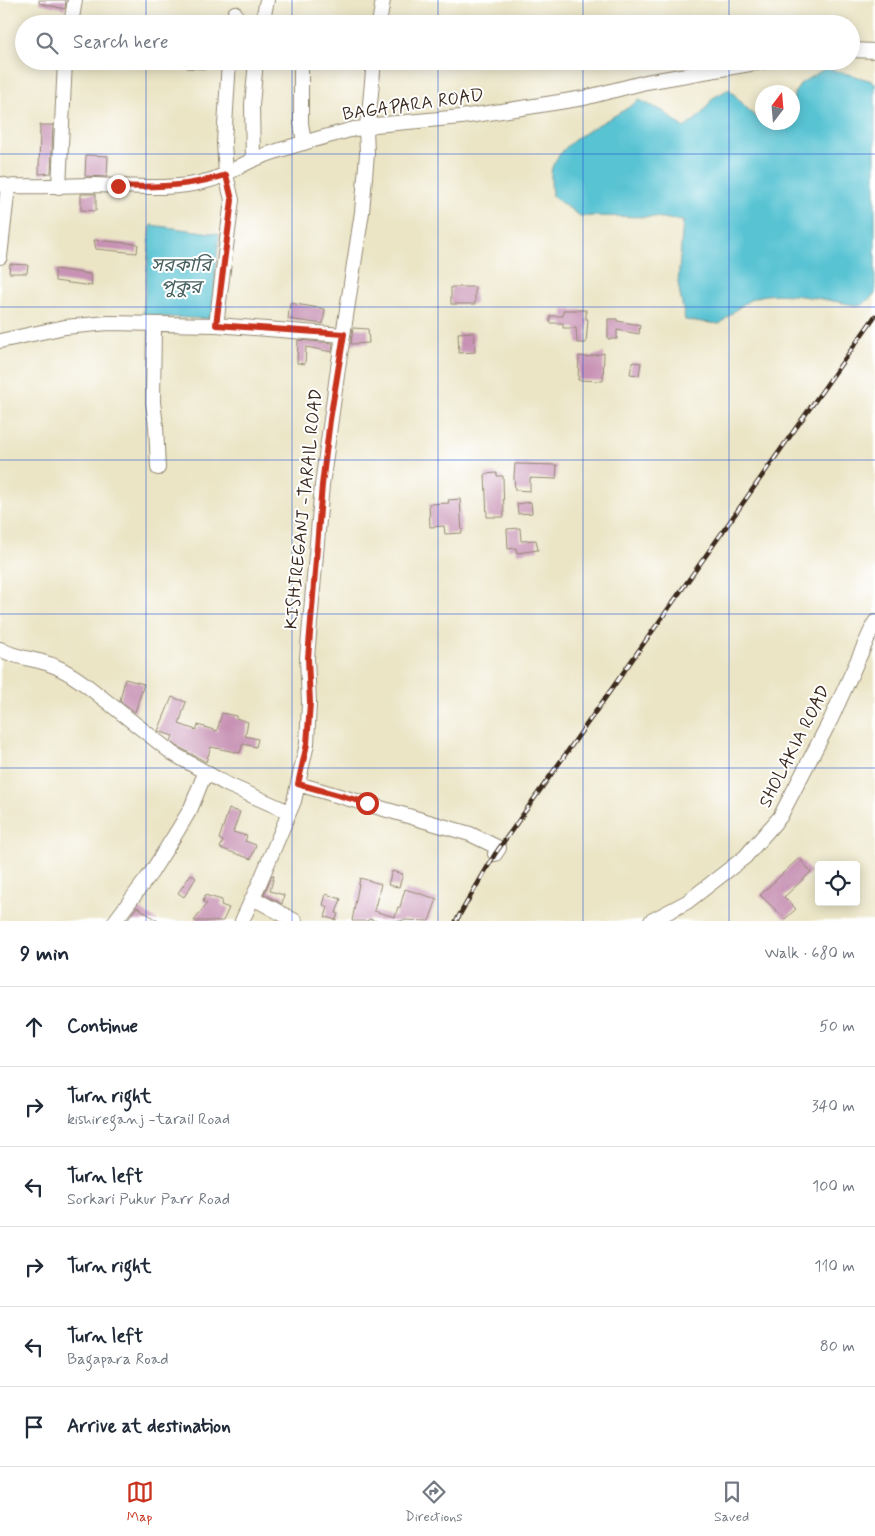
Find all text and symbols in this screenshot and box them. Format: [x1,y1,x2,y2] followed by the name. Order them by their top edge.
[15,15,860,70] search box
[33,29,61,57] icon: search
[73,30,169,55] text: Search here
[341,83,485,127] street label: BAGAPARA ROAD
[755,85,800,130] north arrow
[107,175,130,198] route end
[151,253,215,300] water label: সরকারি পুকুর
[279,388,329,631] street label: KISHIREGANJ -TARAIL ROAD
[754,681,836,812] street label: SHOLAKIA ROAD
[356,792,379,815] route start
[815,861,860,906] map controls
[815,861,860,906] button: locate
[20,940,69,968] text: 9 min
[764,943,855,964] text: Walk · 680 m
[20,1013,48,1041] icon: ahead
[67,1014,138,1039] text: Continue
[819,1016,855,1037] text: 50 m
[67,1084,151,1109] text: Turn right
[20,1093,48,1121] icon: right
[811,1096,855,1117] text: 340 m
[67,1109,230,1130] text: kishireganj -tarail Road
[67,1164,143,1189] text: Turn left
[20,1173,48,1201] icon: left
[812,1176,855,1197] text: 100 m
[67,1189,230,1210] text: Sorkari Pukur Parr Road
[20,1253,48,1281] icon: right
[67,1254,151,1279] text: Turn right
[814,1256,855,1277] text: 110 m
[67,1324,143,1349] text: Turn left
[20,1333,48,1361] icon: left
[820,1336,855,1357] text: 80 m
[67,1349,169,1370] text: Bagapara Road
[20,1413,48,1441] icon: arrive
[67,1414,231,1439] text: Arrive at destination
[126,1478,154,1526] tab: Map
[405,1478,463,1526] tab: Directions
[714,1478,749,1526] tab: Saved

